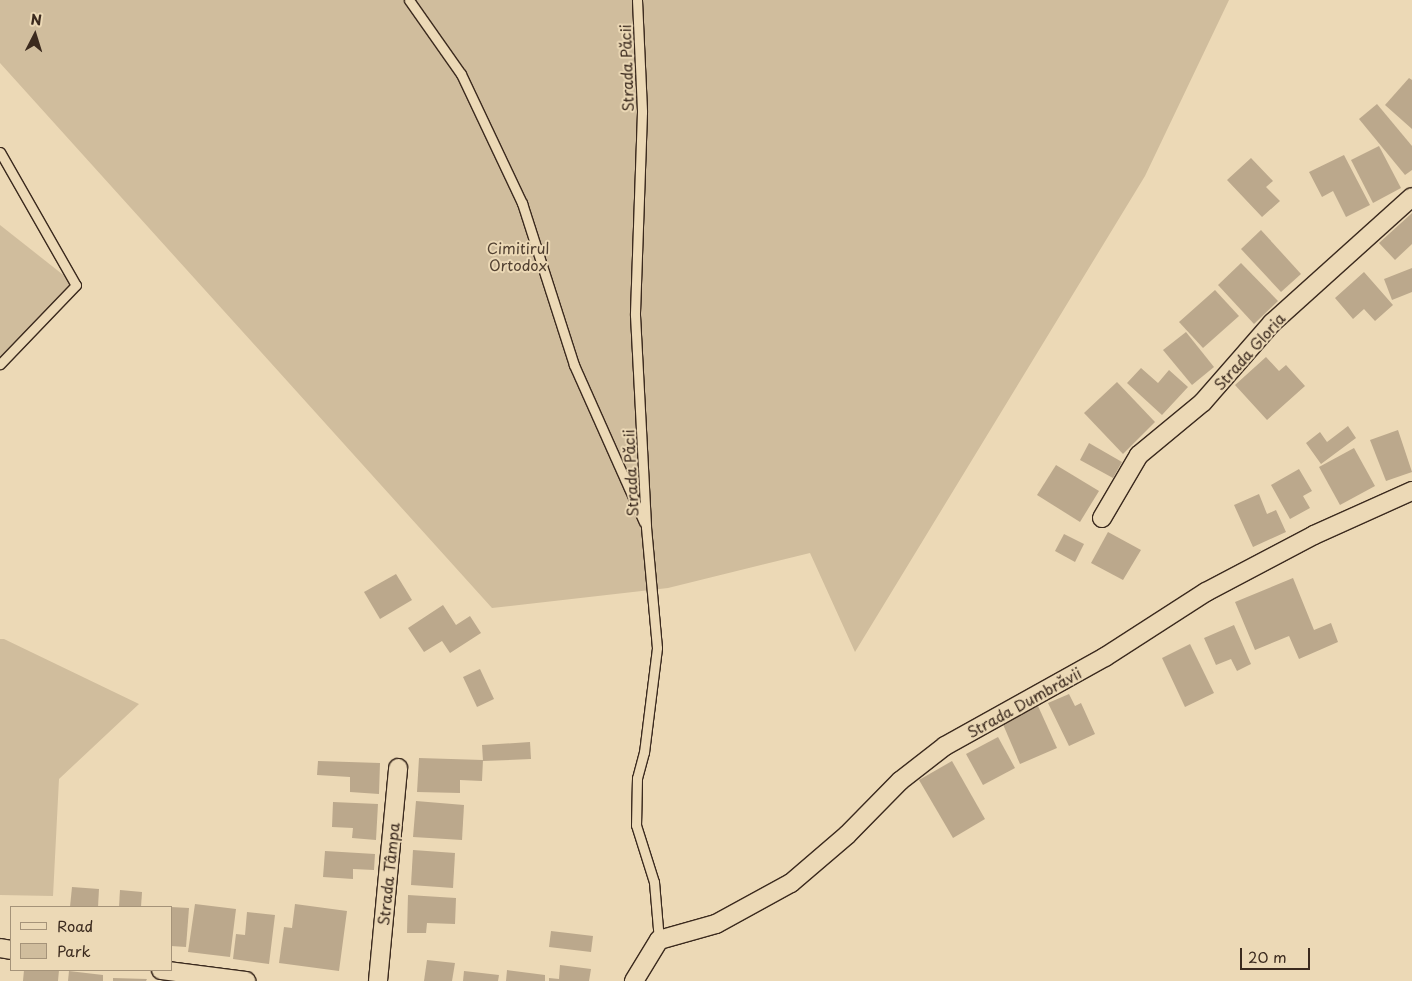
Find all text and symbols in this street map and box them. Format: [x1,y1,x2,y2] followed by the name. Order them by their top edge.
[30,9,43,31] text: N
[10,10,60,60] north arrow
[615,24,637,112] street label: Strada Păcii
[487,238,549,273] park label: Cimitirul Ortodox
[1209,308,1289,394] street label: Strada Gloria
[619,429,641,517] street label: Strada Păcii
[963,663,1085,741] street label: Strada Dumbrăvii
[374,821,402,927] street label: Strada Tâmpa
[10,906,172,971] legend
[57,914,93,937] text: Road
[1242,938,1312,970] scale bar
[57,939,91,962] text: Park
[1248,945,1287,968] text: 20 m

